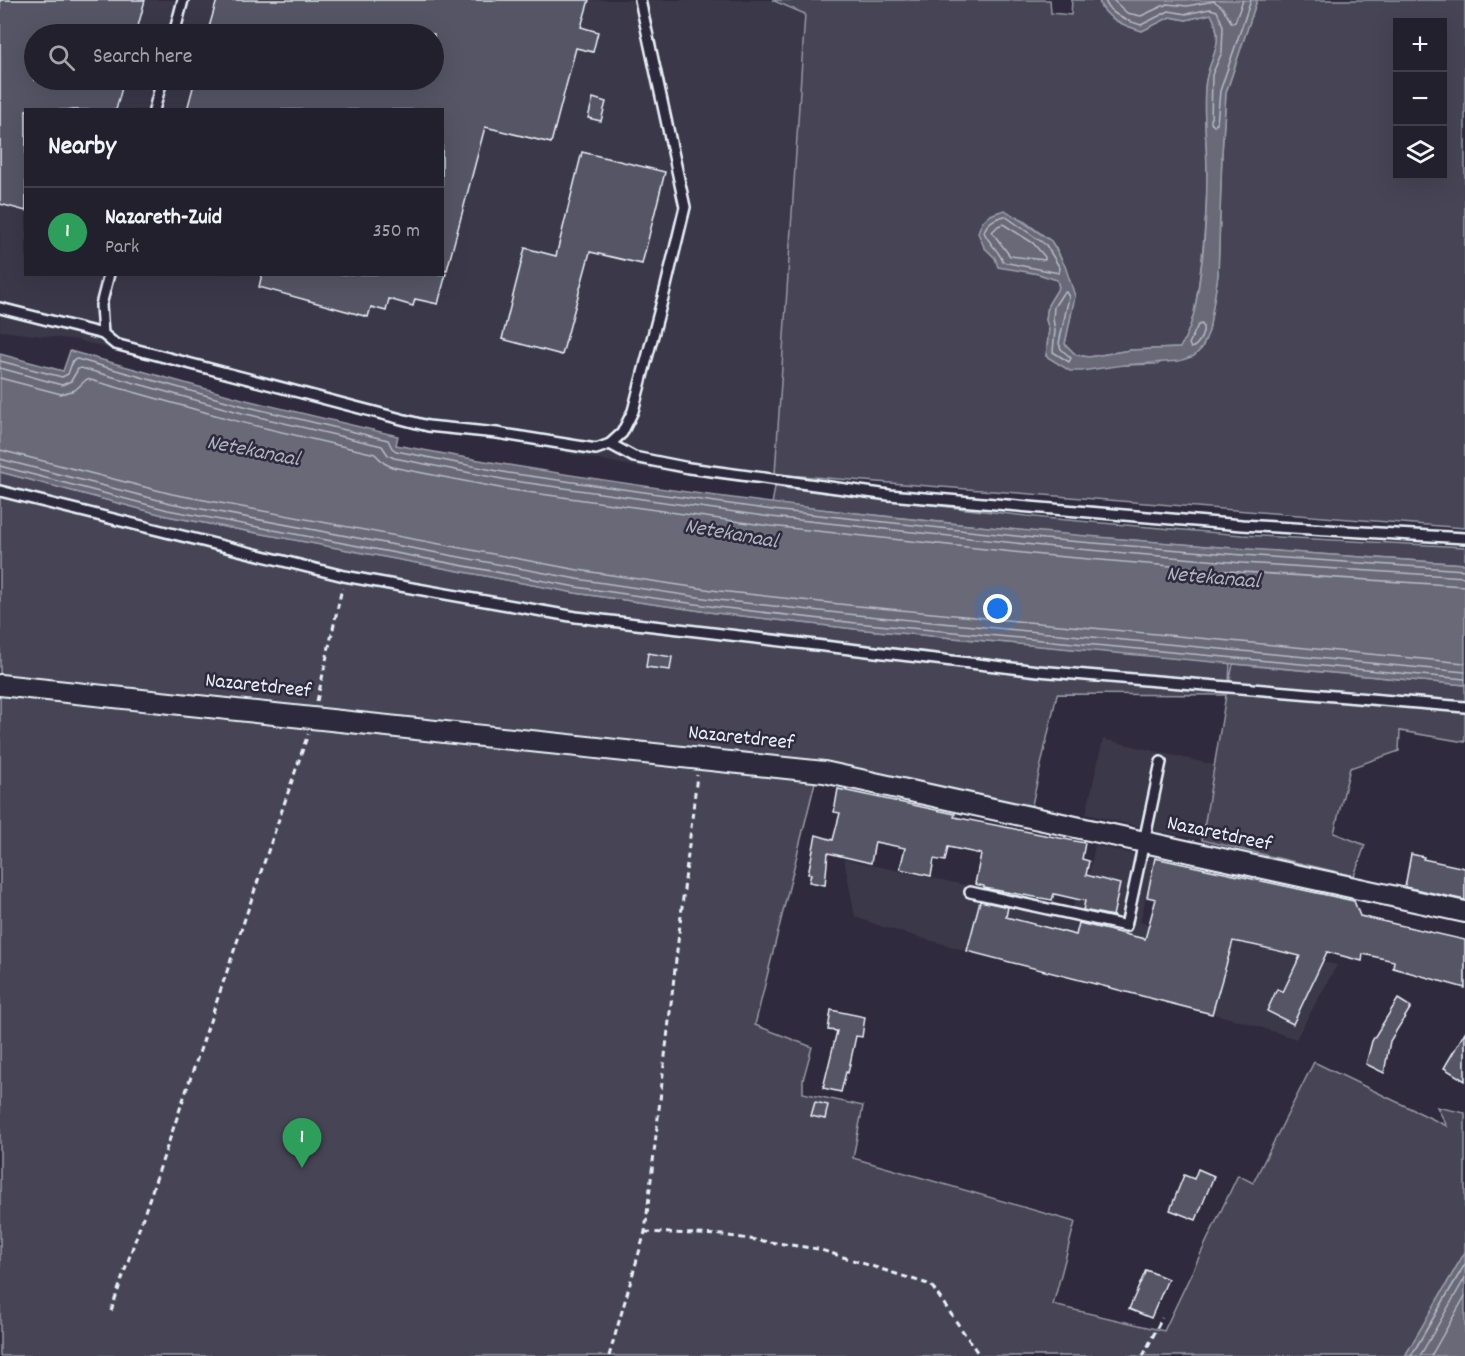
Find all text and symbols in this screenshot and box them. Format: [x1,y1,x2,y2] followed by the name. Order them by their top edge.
[1393,18,1447,180] map controls
[1393,18,1447,72] button: +
[24,24,444,90] search box
[45,41,78,74] icon: search
[93,42,192,73] text: Search here
[1393,72,1447,126] button: −
[1393,126,1447,180] button: layers
[48,129,116,166] text: Nearby
[105,203,222,234] text: Nazareth-Zuid
[65,218,70,246] text: 1
[373,218,420,246] text: 350 m
[105,234,139,262] text: Park
[204,428,304,476] water label: Netekanaal
[682,512,782,559] water label: Netekanaal
[1165,559,1263,599] water label: Netekanaal
[983,594,1012,623] your location
[204,667,313,708] street label: Nazaretdreef
[687,719,796,760] street label: Nazaretdreef
[1164,809,1275,861] street label: Nazaretdreef
[282,1118,322,1168] pin: 1

